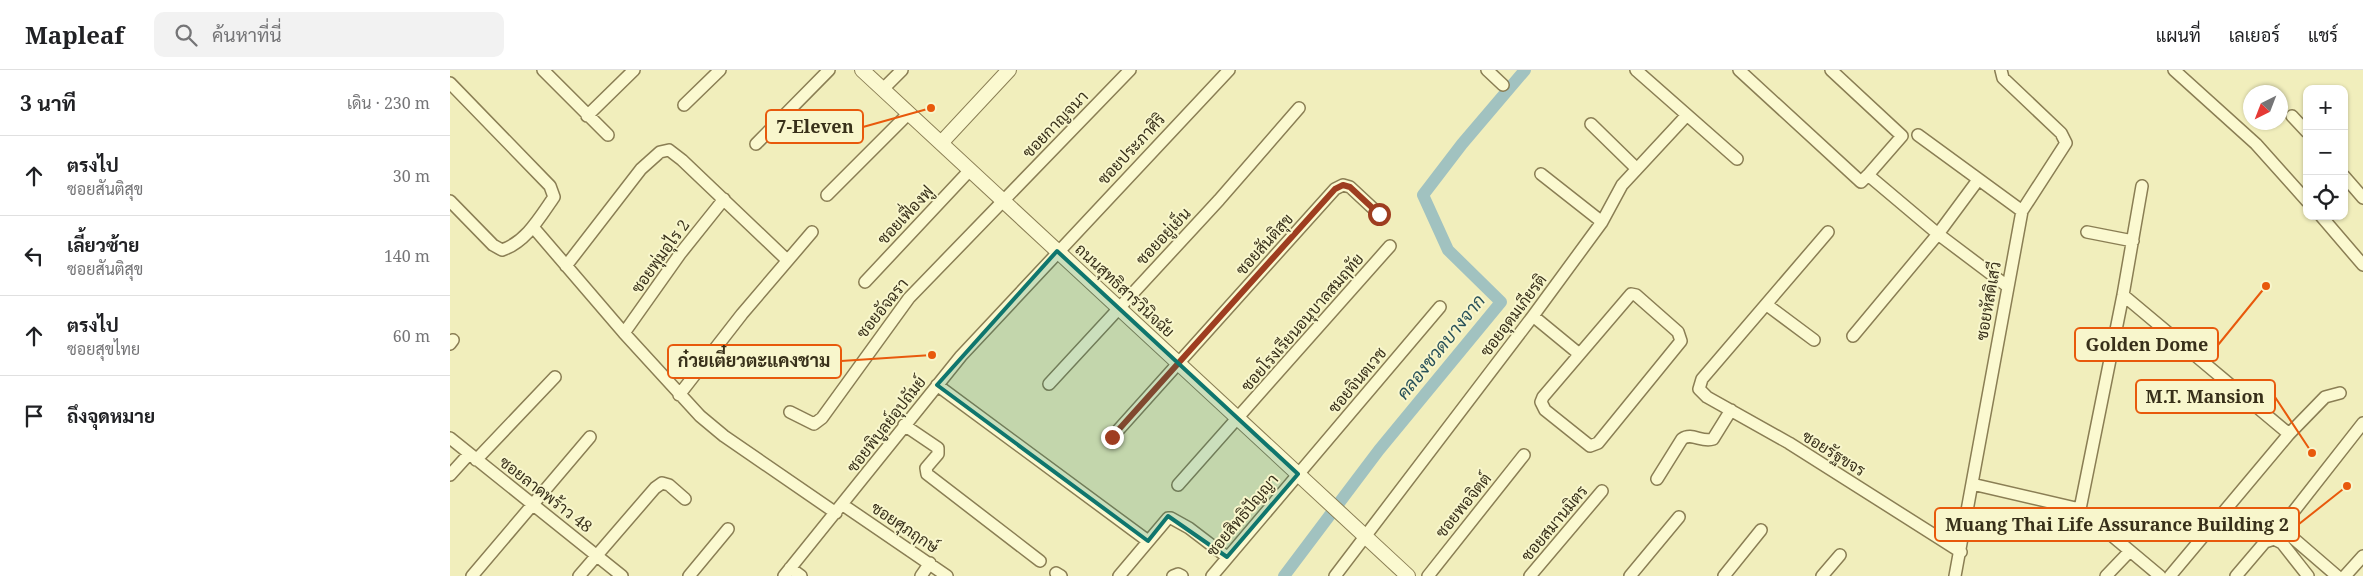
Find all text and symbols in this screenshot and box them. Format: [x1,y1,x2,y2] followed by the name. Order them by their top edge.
[154,12,504,57] search box
[25,18,124,51] text: Mapleaf
[172,21,200,49] icon: search
[212,22,282,48] text: ค้นหาที่นี่
[2156,23,2201,47] text: แผนที่
[2229,23,2280,47] text: เลเยอร์
[2308,23,2338,47] text: แชร์
[2243,85,2288,130] north arrow
[2303,85,2348,220] map controls
[2303,85,2348,130] button: +
[1017,86,1093,162] street label: ซอยกาญจนา
[20,89,76,117] text: 3 นาที
[347,92,430,114] text: เดิน · 230 m
[1092,108,1170,189] street label: ซอยประภาศิริ
[766,110,863,143] callout: 7-Eleven
[776,114,854,138] text: 7-Eleven
[2303,130,2348,175] button: −
[67,152,119,178] text: ตรงไป
[20,162,48,190] icon: ahead
[393,165,430,187] text: 30 m
[2303,175,2348,220] button: locate
[67,178,143,200] text: ซอยสันติสุข
[870,179,939,250] street label: ซอยเฟื่องฟู
[1129,201,1196,270] street label: ซอยอยู่เย็น
[1368,203,1391,226] route start
[1230,208,1298,280] street label: ซอยสันติสุข
[626,215,695,298] street label: ซอยพุ่มอุไร 2
[67,232,139,258] text: เลี้ยวซ้าย
[1070,238,1179,343] street label: ถนนสุทธิสารวินิจฉัย
[20,242,48,270] icon: left
[384,245,430,267] text: 140 m
[1236,248,1369,396] street label: ซอยโรงเรียนอนุบาลสมฤทัย
[67,258,143,280] text: ซอยสันติสุข
[1970,260,2006,342] street label: ซอยหัสดิเสวี
[1475,269,1552,361] street label: ซอยอุดมเกียรติ
[851,273,913,343] street label: ซอยอัจฉรา
[1390,289,1490,404] water label: คลองชวดบางจาก
[67,312,119,338] text: ตรงไป
[20,322,48,350] icon: ahead
[393,325,430,347] text: 60 m
[2075,328,2218,361] callout: Golden Dome
[2086,332,2208,356] text: Golden Dome
[67,338,140,360] text: ซอยสุขไทย
[1323,342,1391,418] street label: ซอยจินตเวช
[668,345,841,378] callout: ก๋วยเตี๋ยวตะแคงชาม
[678,345,830,372] text: ก๋วยเตี๋ยวตะแคงชาม
[841,371,931,477] street label: ซอยพิบูลย์อุปถัมย์
[2136,380,2275,413] callout: M.T. Mansion
[2146,384,2264,408] text: M.T. Mansion
[20,402,48,430] icon: arrive
[67,403,155,429] text: ถึงจุดหมาย
[1798,425,1870,481] street label: ซอยรัฐขจร
[1101,426,1124,449] route end
[495,451,597,537] street label: ซอยลาดพร้าว 48
[1429,467,1496,542] street label: ซอยพอจิตต์
[1201,469,1283,561] street label: ซอยสิทธิปัญญา
[1516,480,1592,566] street label: ซอยสมานมิตร
[866,495,944,559] street label: ซอยศุภฤกษ์
[1935,508,2299,541] callout: Muang Thai Life Assurance Building 2
[1945,512,2289,536] text: Muang Thai Life Assurance Building 2

